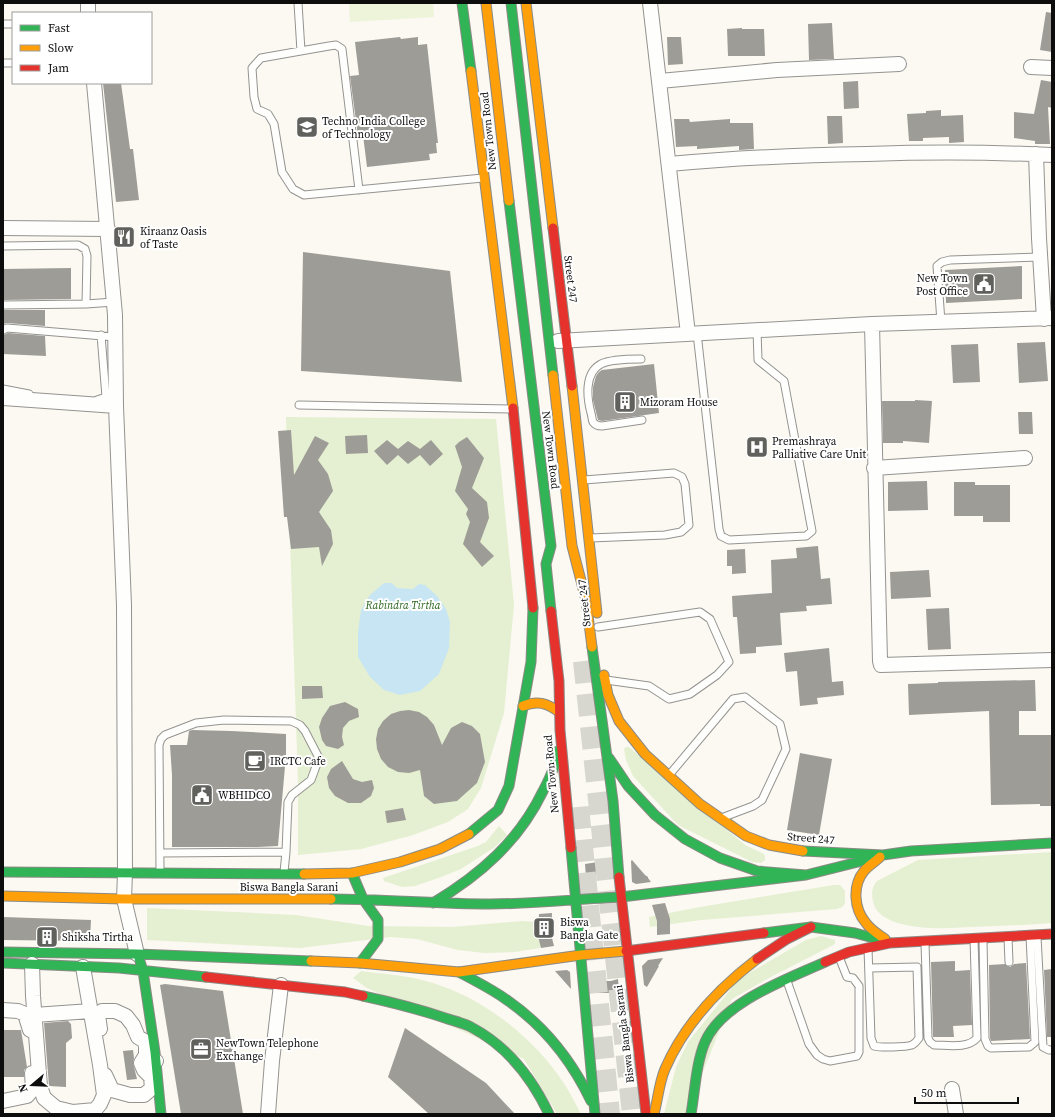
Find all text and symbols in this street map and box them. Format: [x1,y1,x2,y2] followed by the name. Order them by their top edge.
[12,12,152,84] legend
[48,20,70,36] text: Fast
[48,40,74,56] text: Slow
[47,60,69,76] text: Jam
[477,90,500,171] street label: New Town Road
[294,114,320,140] school or university icon: Techno India College of Technology
[322,114,426,142] place label: Techno India College of Technology
[111,224,137,250] restaurant icon: Kiraanz Oasis of Taste
[140,224,207,252] place label: Kiraanz Oasis of Taste
[560,255,581,304] street label: Street 247
[916,271,968,299] place label: New Town Post Office
[971,271,997,297] public building icon: New Town Post Office
[612,389,638,415] building icon: Mizoram House
[640,395,718,410] place label: Mizoram House
[538,410,563,491] street label: New Town Road
[744,434,770,460] hospital icon: Premashraya Palliative Care Unit
[772,434,867,462] place label: Premashraya Palliative Care Unit
[575,578,594,627] street label: Street 247
[364,598,441,613] park label: Rabindra Tirtha
[541,733,562,814] street label: New Town Road
[242,748,268,774] cafe icon: IRCTC Cafe
[270,754,326,769] place label: IRCTC Cafe
[189,782,215,808] public building icon: WBHIDCO
[218,788,271,803] place label: WBHIDCO
[787,829,836,848] street label: Street 247
[240,880,338,895] street label: Biswa Bangla Sarani
[531,915,557,941] building icon: Biswa Bangla Gate
[560,915,619,943] place label: Biswa Bangla Gate
[34,924,60,950] building icon: Shiksha Tirtha
[62,930,134,945] place label: Shiksha Tirtha
[611,984,638,1084] street label: Biswa Bangla Sarani
[188,1036,214,1062] office icon: NewTown Telephone Exchange
[216,1036,319,1064] place label: NewTown Telephone Exchange
[12,1065,52,1105] north arrow
[915,1079,1018,1105] scale bar
[15,1082,31,1094] text: N
[921,1085,947,1101] text: 50 m

